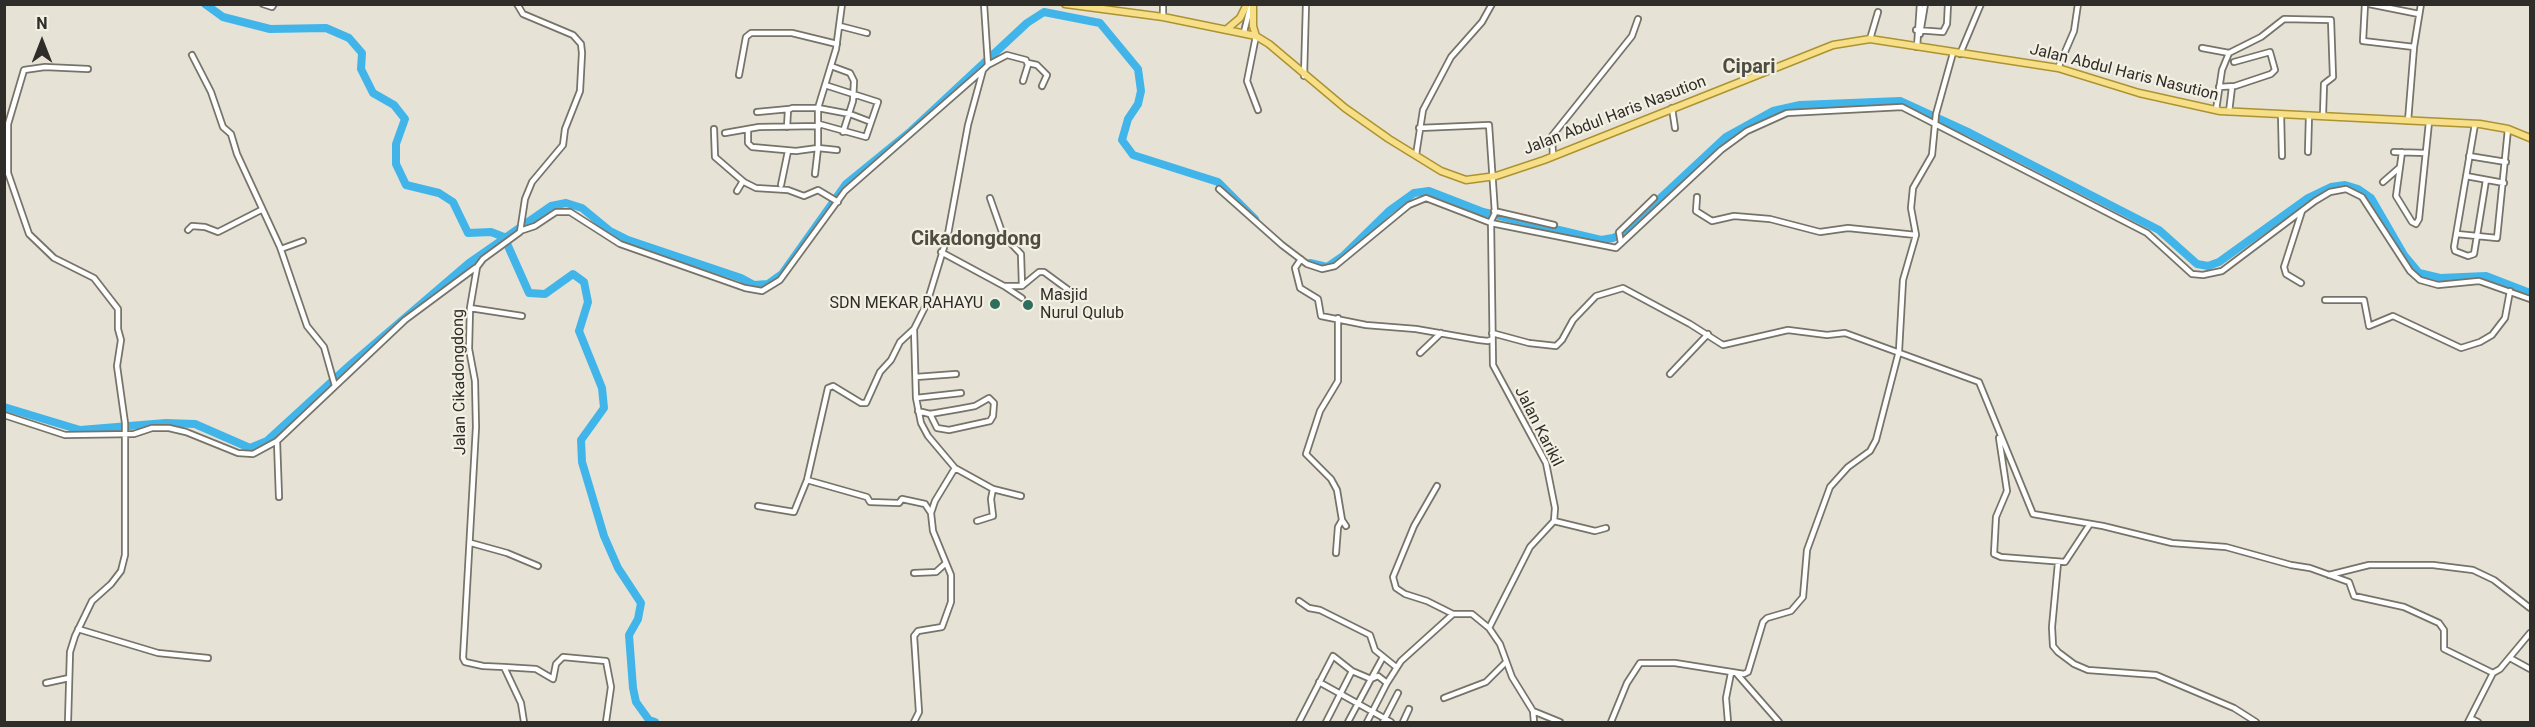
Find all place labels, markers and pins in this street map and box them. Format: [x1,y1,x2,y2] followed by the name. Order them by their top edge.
[1040,286,1124,324] place label: Masjid Nurul Qulub
[829,294,983,314] place label: SDN MEKAR RAHAYU
[988,297,1002,311] marker: SDN MEKAR RAHAYU
[1021,298,1035,312] marker: Masjid Nurul Qulub

